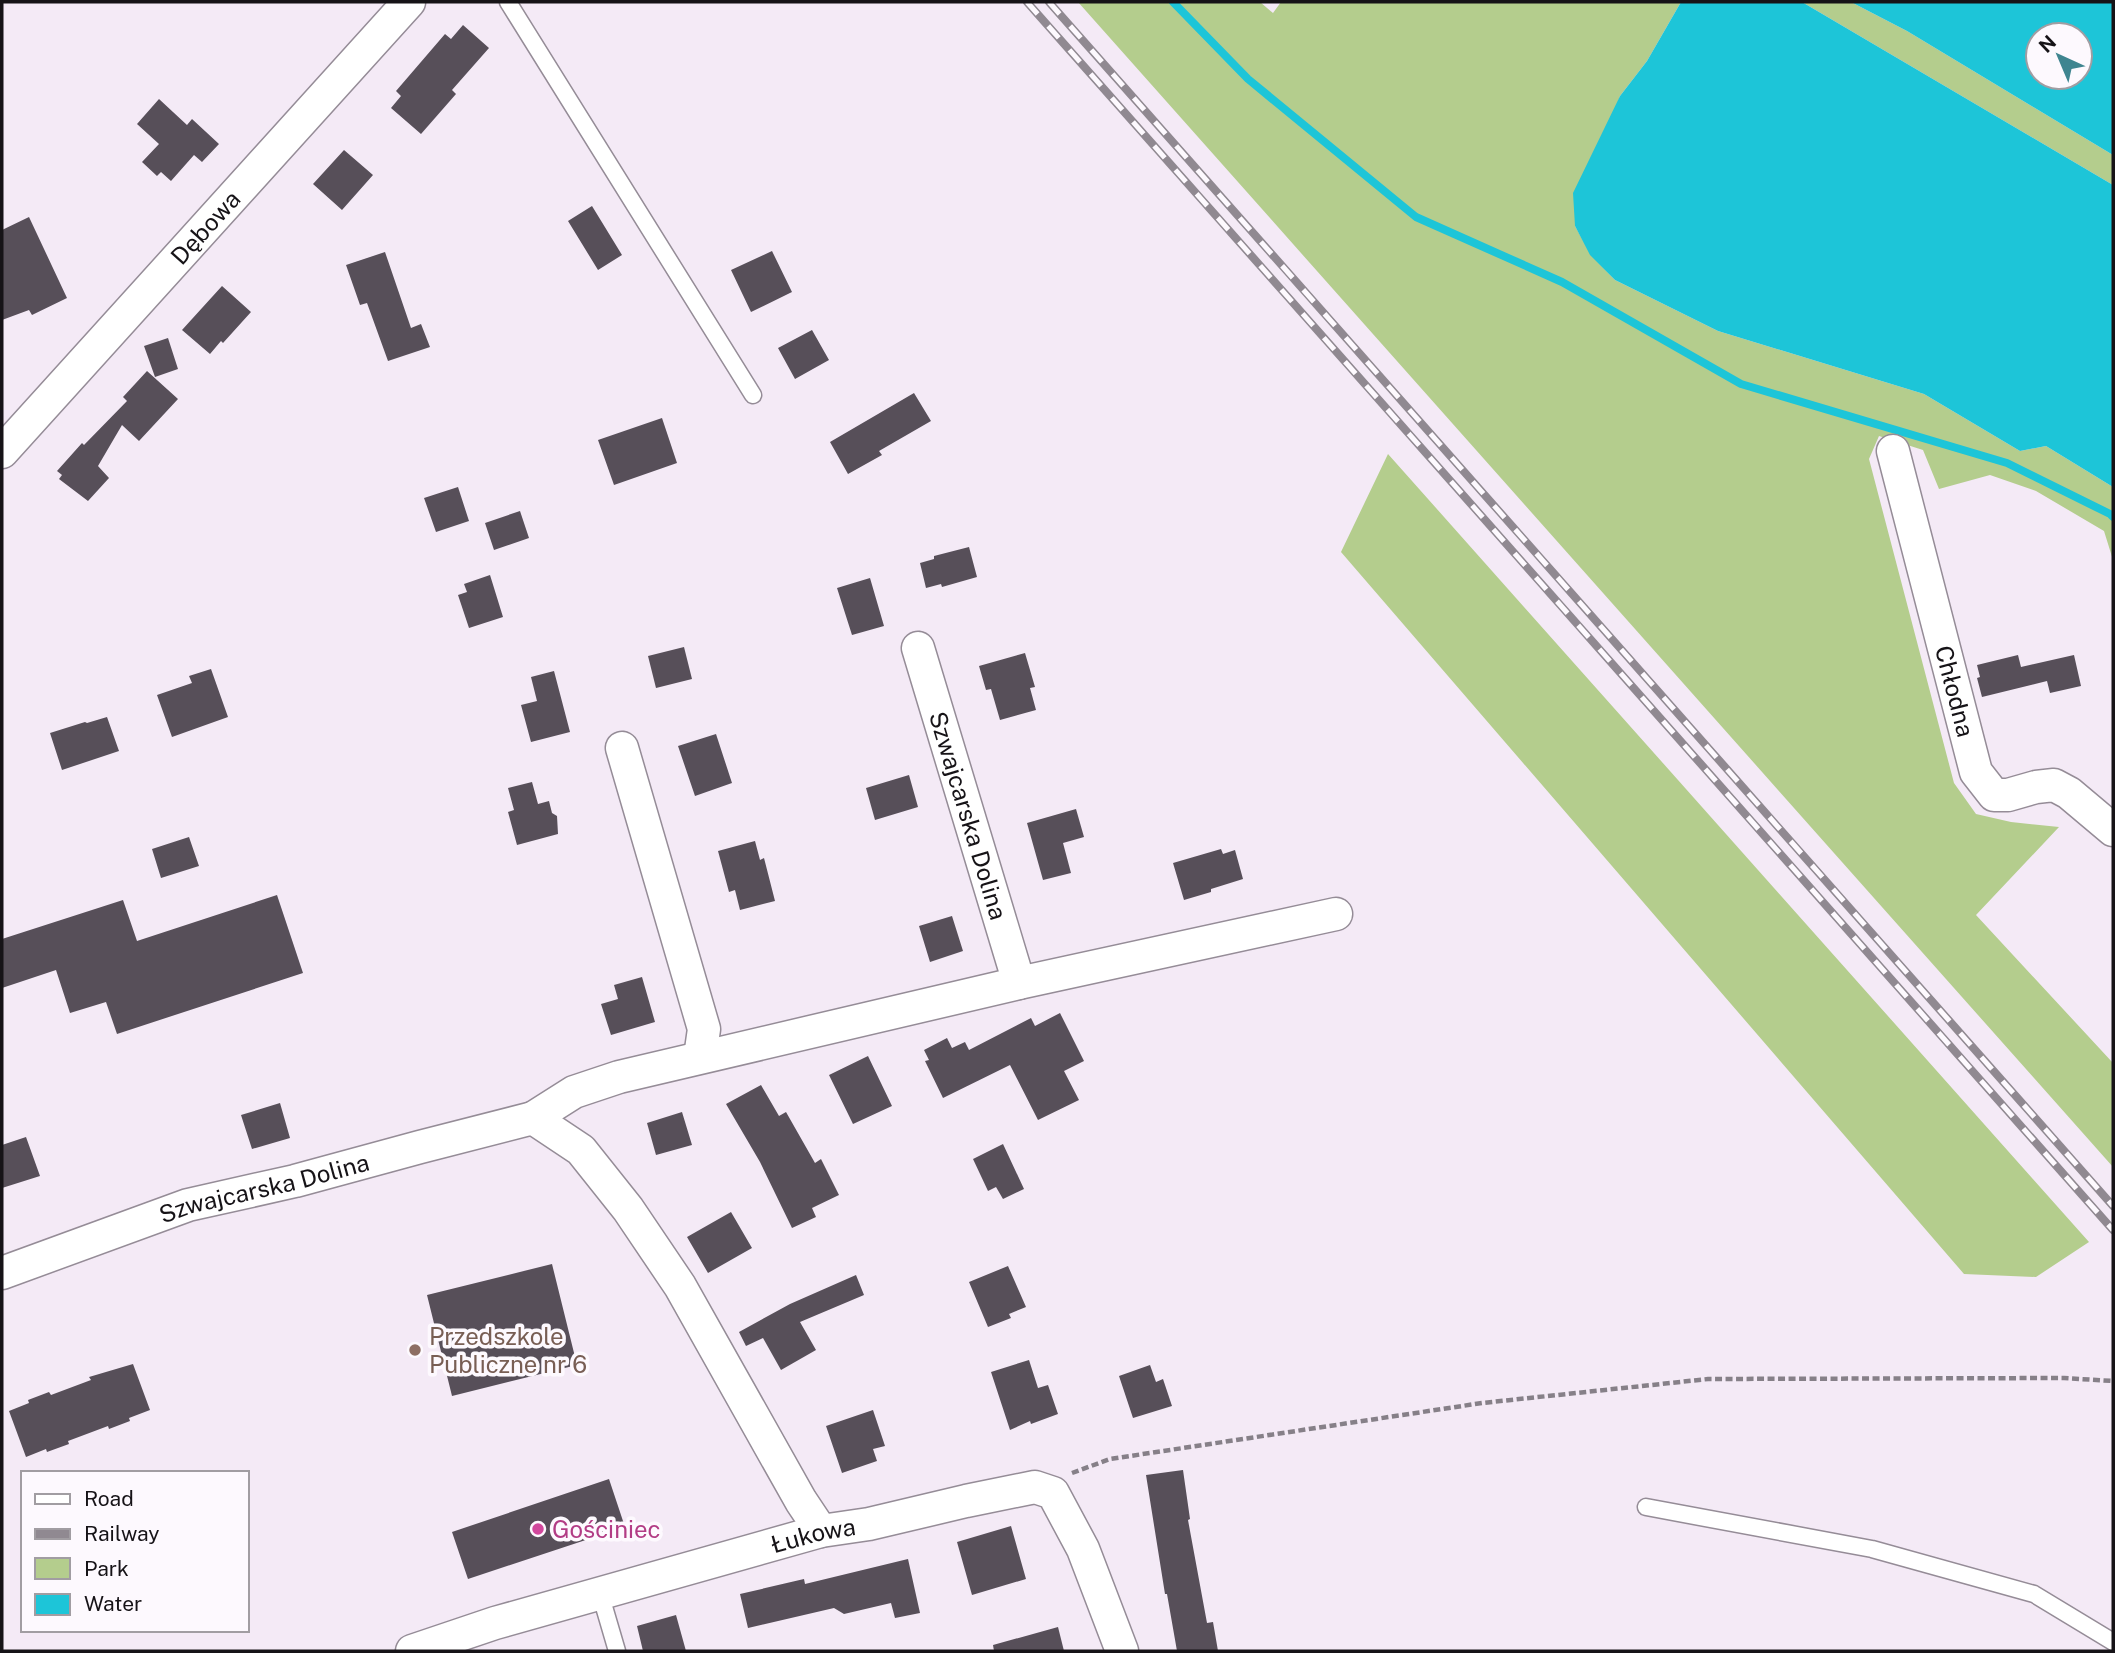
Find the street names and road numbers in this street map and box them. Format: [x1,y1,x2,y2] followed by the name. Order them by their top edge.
[165,185,246,270] street label: Dębowa
[1930,642,1980,740] street label: Chłodna
[924,708,1013,923] street label: Szwajcarska Dolina
[155,1147,372,1228] street label: Szwajcarska Dolina
[768,1512,857,1558] street label: Łukowa

